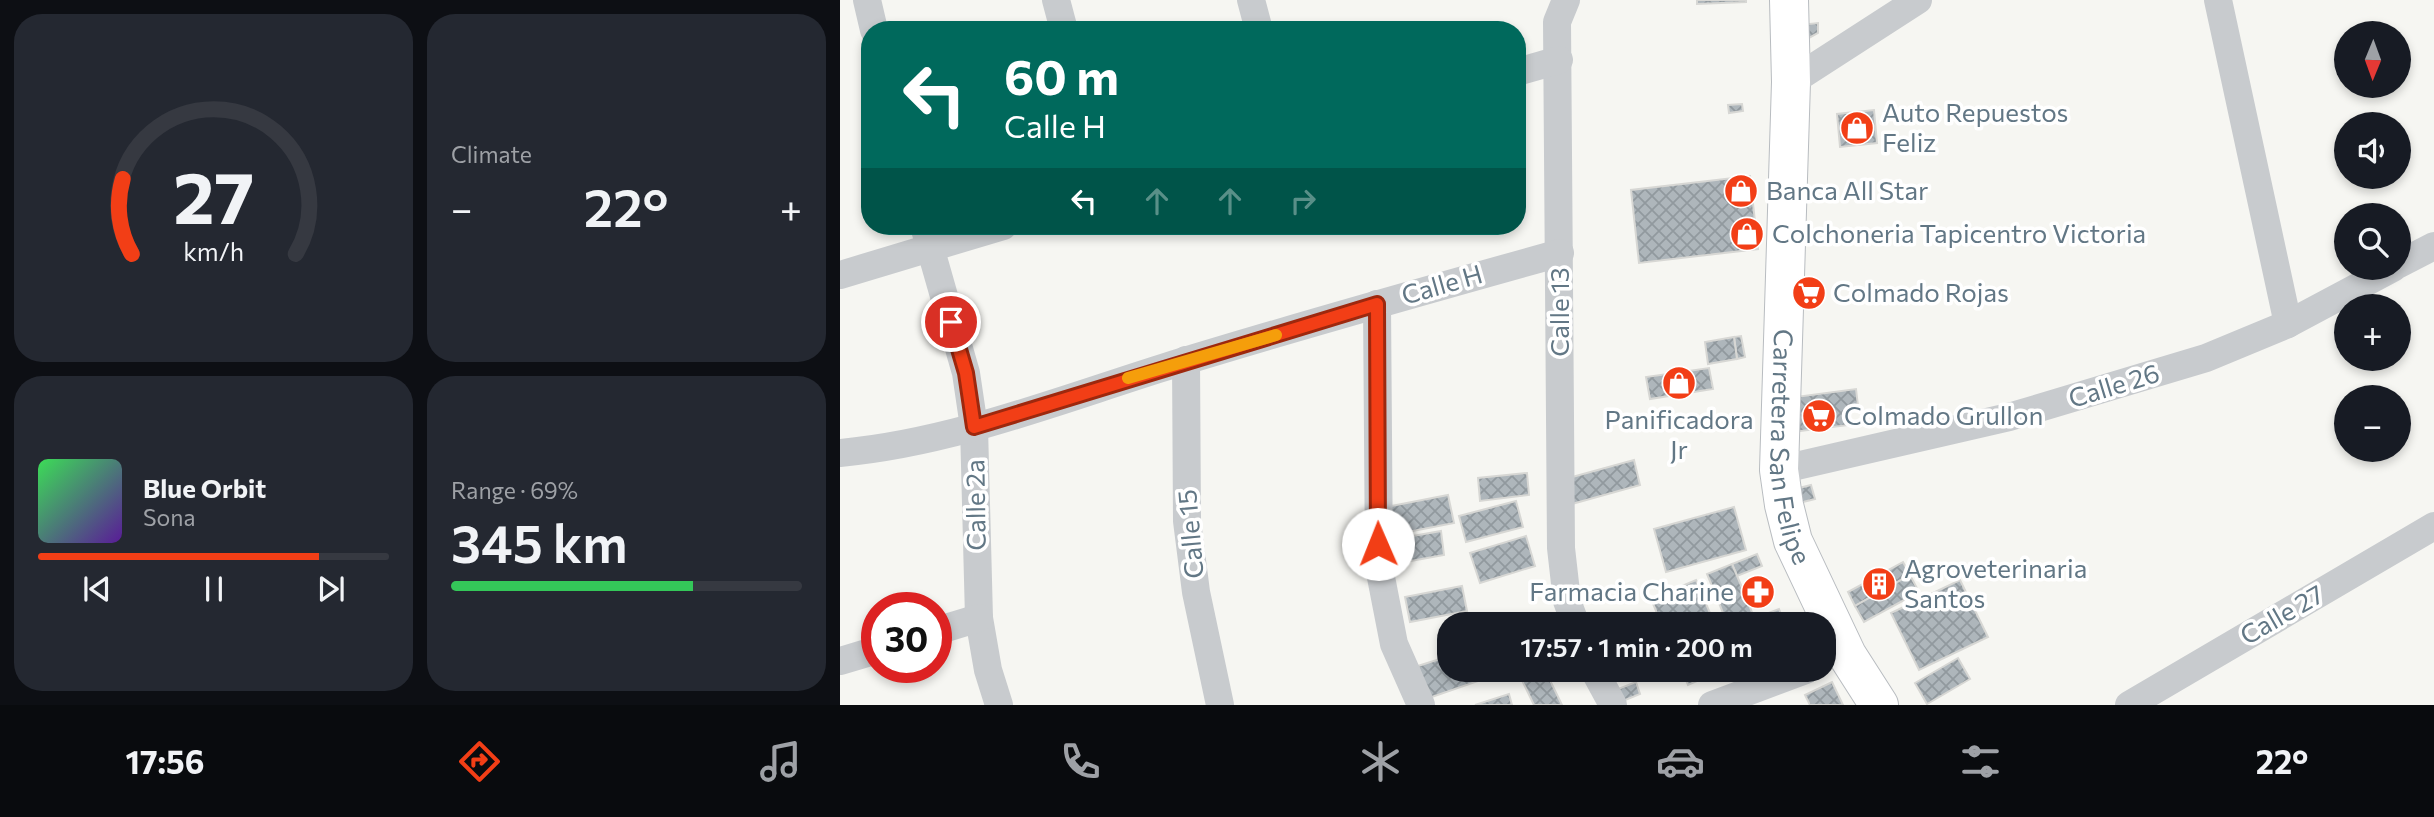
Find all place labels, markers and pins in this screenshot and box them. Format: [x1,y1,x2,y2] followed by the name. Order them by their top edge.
[1882,96,2068,157] place label: Auto Repuestos Feliz
[1838,109,1876,147] shop icon: Auto Repuestos Feliz
[1722,172,1760,210] shop icon: Banca All Star
[1766,174,1928,205] place label: Banca All Star
[1728,215,1766,253] shop icon: Colchoneria Tapicentro Victoria
[1772,217,2146,248] place label: Colchoneria Tapicentro Victoria
[1790,274,1828,312] supermarket icon: Colmado Rojas
[1833,276,2009,307] place label: Colmado Rojas
[921,292,981,352] pin
[1660,364,1698,402] shop icon: Panificadora Jr
[1800,397,1838,435] supermarket icon: Colmado Grullon
[1844,399,2043,430] place label: Colmado Grullon
[1604,403,1754,464] place label: Panificadora Jr
[1904,552,2087,613] place label: Agroveterinaria Santos
[1860,565,1898,603] building icon: Agroveterinaria Santos
[1739,573,1777,611] pharmacy icon: Farmacia Charine
[1529,575,1734,606] place label: Farmacia Charine

